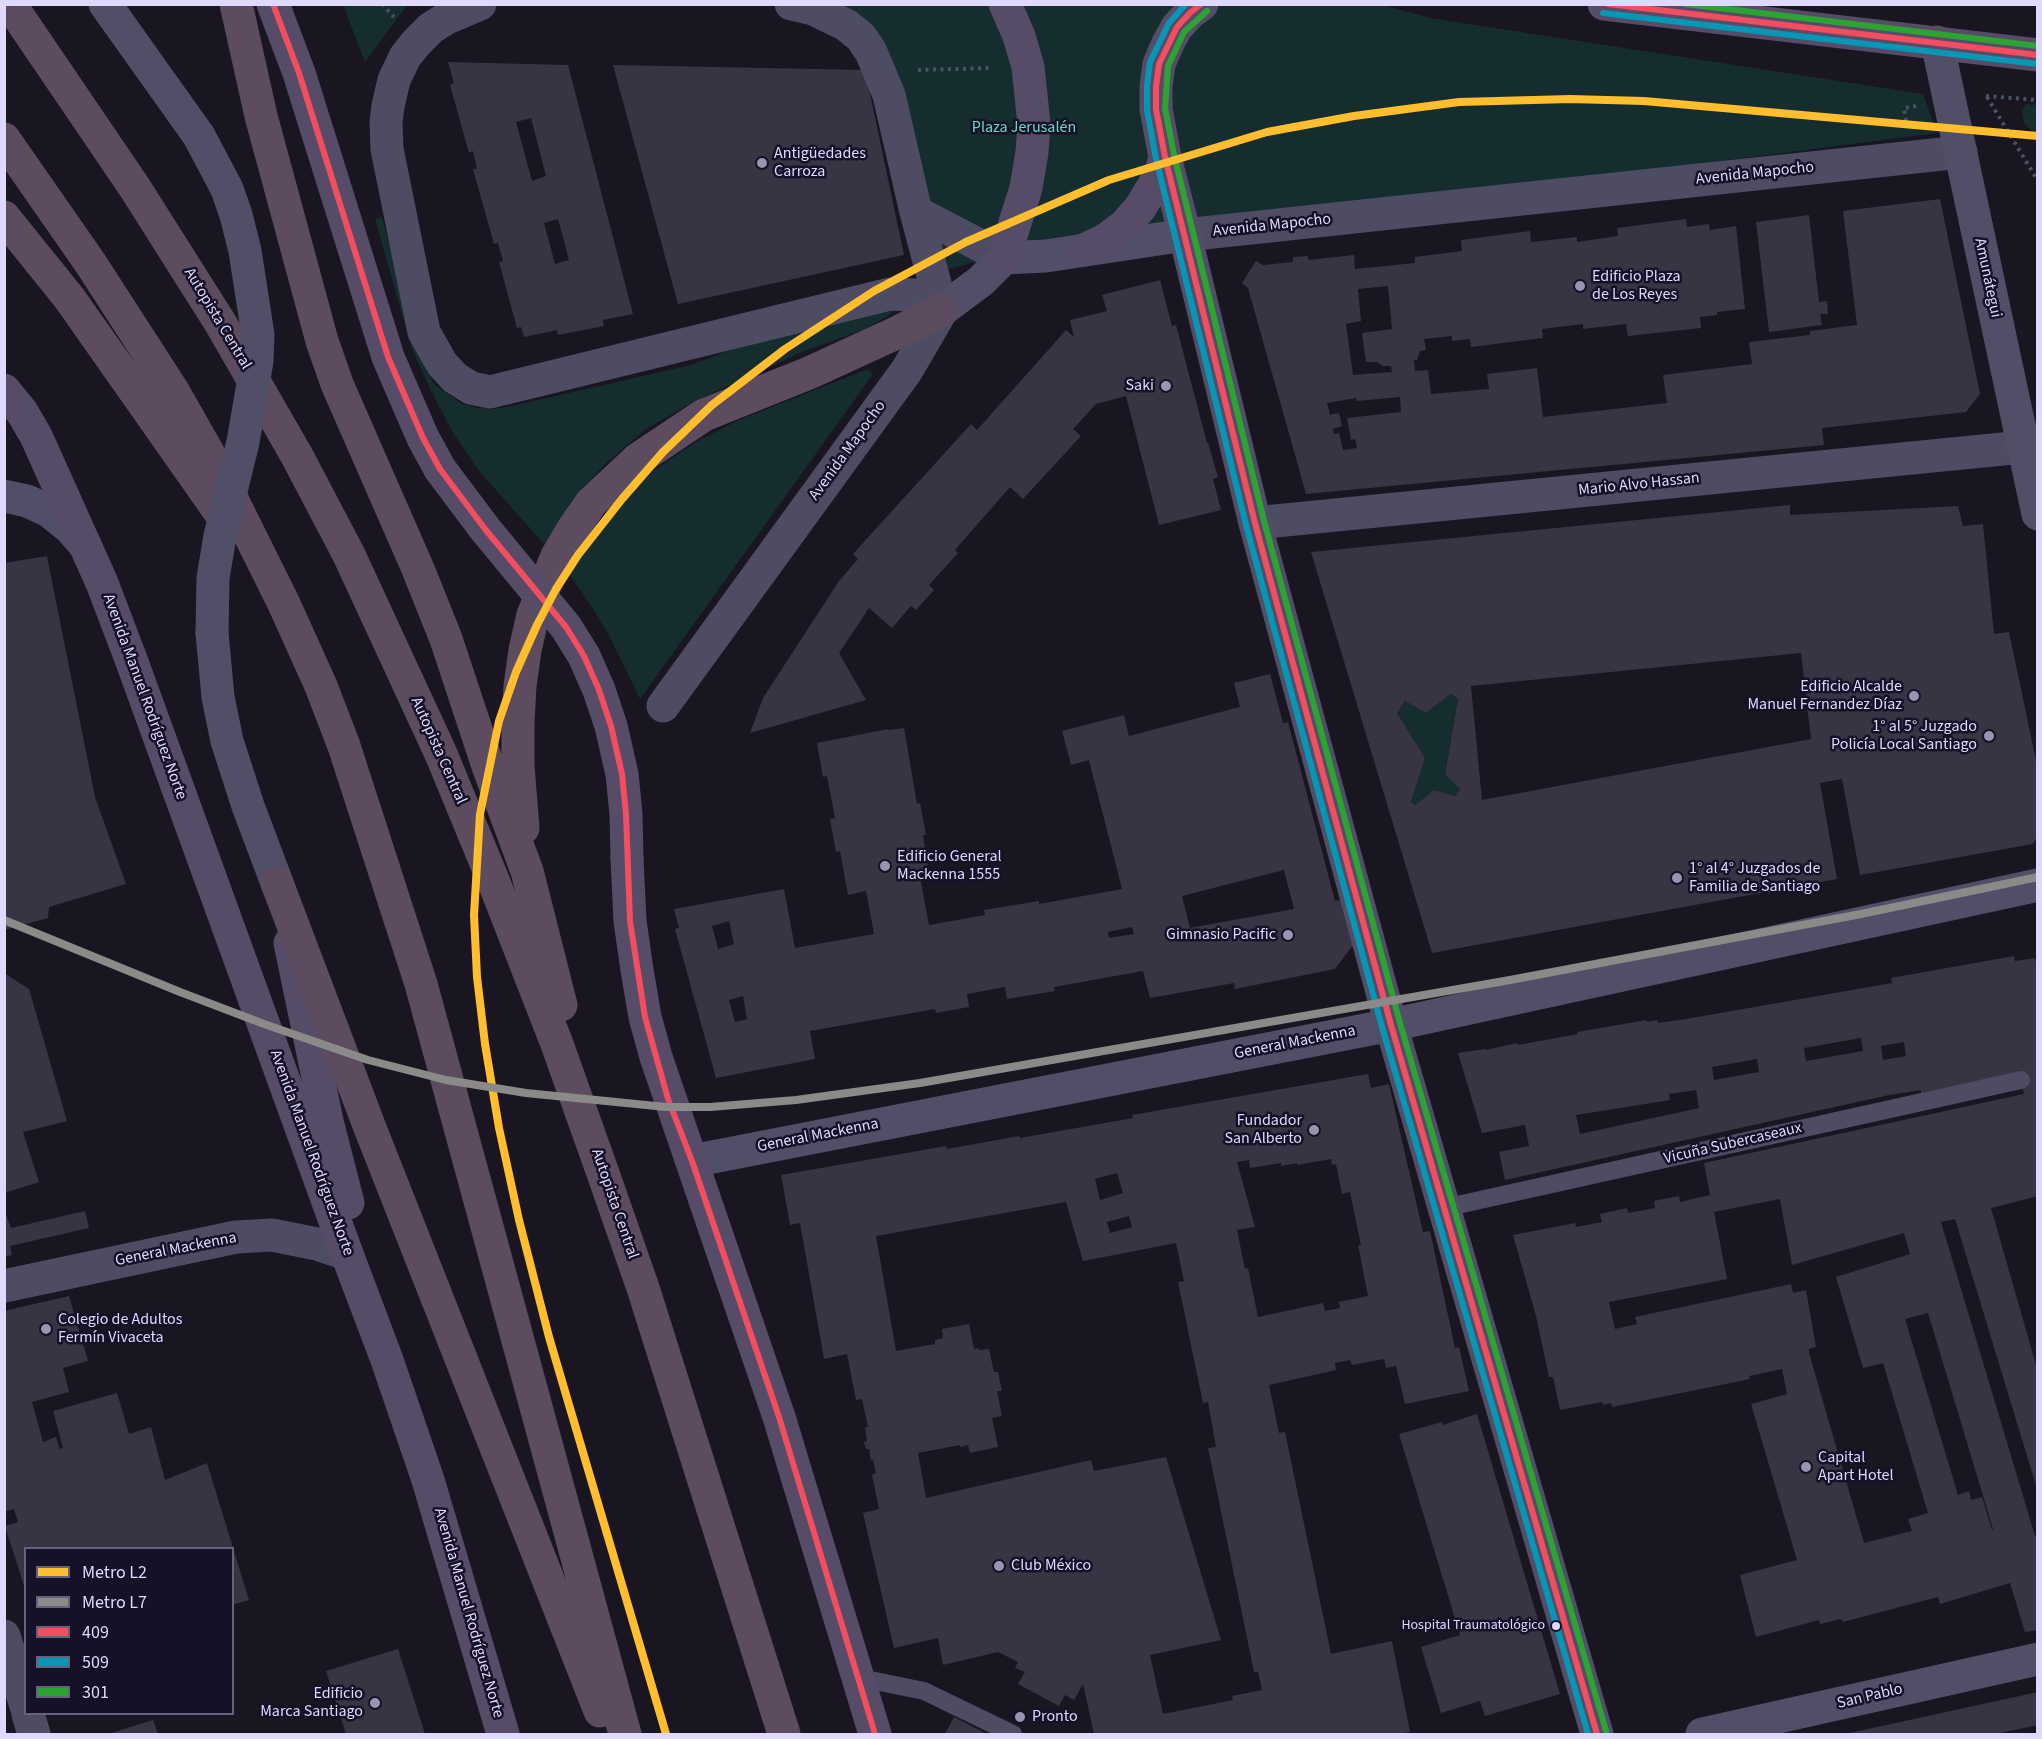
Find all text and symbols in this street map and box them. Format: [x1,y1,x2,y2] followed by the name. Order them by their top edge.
[972,118,1076,138] park label: Plaza Jerusalén
[774,144,866,182] place label: Antigüedades Carroza
[755,156,769,170] marker: Antigüedades Carroza
[1695,158,1815,190] street label: Avenida Mapocho
[1212,210,1332,242] street label: Avenida Mapocho
[1969,236,2005,320] street label: Amunátegui
[179,265,255,373] street label: Autopista Central
[1592,267,1681,305] place label: Edificio Plaza de Los Reyes
[1573,279,1587,293] marker: Edificio Plaza de Los Reyes
[1126,376,1154,396] place label: Saki
[1159,379,1173,393] marker: Saki
[805,397,891,505] street label: Avenida Mapocho
[1577,469,1701,501] street label: Mario Alvo Hassan
[98,592,190,802] street label: Avenida Manuel Rodríguez Norte
[1747,677,1902,715] place label: Edificio Alcalde Manuel Fernandez Díaz
[1907,689,1921,703] marker: Edificio Alcalde Manuel Fernandez Díaz
[406,694,470,808] street label: Autopista Central
[1831,717,1977,755] place label: 1° al 5° Juzgado Policía Local Santiago
[1982,729,1996,743] marker: 1° al 5° Juzgado Policía Local Santiago
[897,847,1002,885] place label: Edificio General Mackenna 1555
[878,859,892,873] marker: Edificio General Mackenna 1555
[1689,859,1820,897] place label: 1° al 4° Juzgados de Familia de Santiago
[1670,871,1684,885] marker: 1° al 4° Juzgados de Familia de Santiago
[1166,925,1276,945] place label: Gimnasio Pacific
[1281,928,1295,942] marker: Gimnasio Pacific
[1233,1022,1357,1064] street label: General Mackenna
[265,1048,357,1258] street label: Avenida Manuel Rodríguez Norte
[1224,1111,1302,1149] place label: Fundador San Alberto
[756,1115,880,1157] street label: General Mackenna
[1662,1119,1804,1169] street label: Vicuña Subercaseaux
[1307,1123,1321,1137] marker: Fundador San Alberto
[586,1146,642,1262] street label: Autopista Central
[114,1229,238,1271] street label: General Mackenna
[58,1310,182,1348] place label: Colegio de Adultos Fermín Vivaceta
[39,1322,53,1336] marker: Colegio de Adultos Fermín Vivaceta
[1818,1448,1894,1486] place label: Capital Apart Hotel
[1799,1460,1813,1474] marker: Capital Apart Hotel
[429,1506,507,1720] street label: Avenida Manuel Rodríguez Norte
[24,1547,234,1715] legend
[1011,1556,1091,1576] place label: Club México
[992,1559,1006,1573] marker: Club México
[82,1560,147,1585] text: Metro L2
[82,1590,147,1615] text: Metro L7
[1401,1618,1545,1634] place label: Hospital Traumatológico
[82,1620,109,1645] text: 409
[1550,1620,1562,1632] marker: Hospital Traumatológico
[82,1650,109,1675] text: 509
[82,1680,109,1705] text: 301
[1835,1680,1905,1714] street label: San Pablo
[260,1684,363,1722] place label: Edificio Marca Santiago
[368,1696,382,1710] marker: Edificio Marca Santiago
[1032,1707,1078,1727] place label: Pronto
[1013,1710,1027,1724] marker: Pronto

